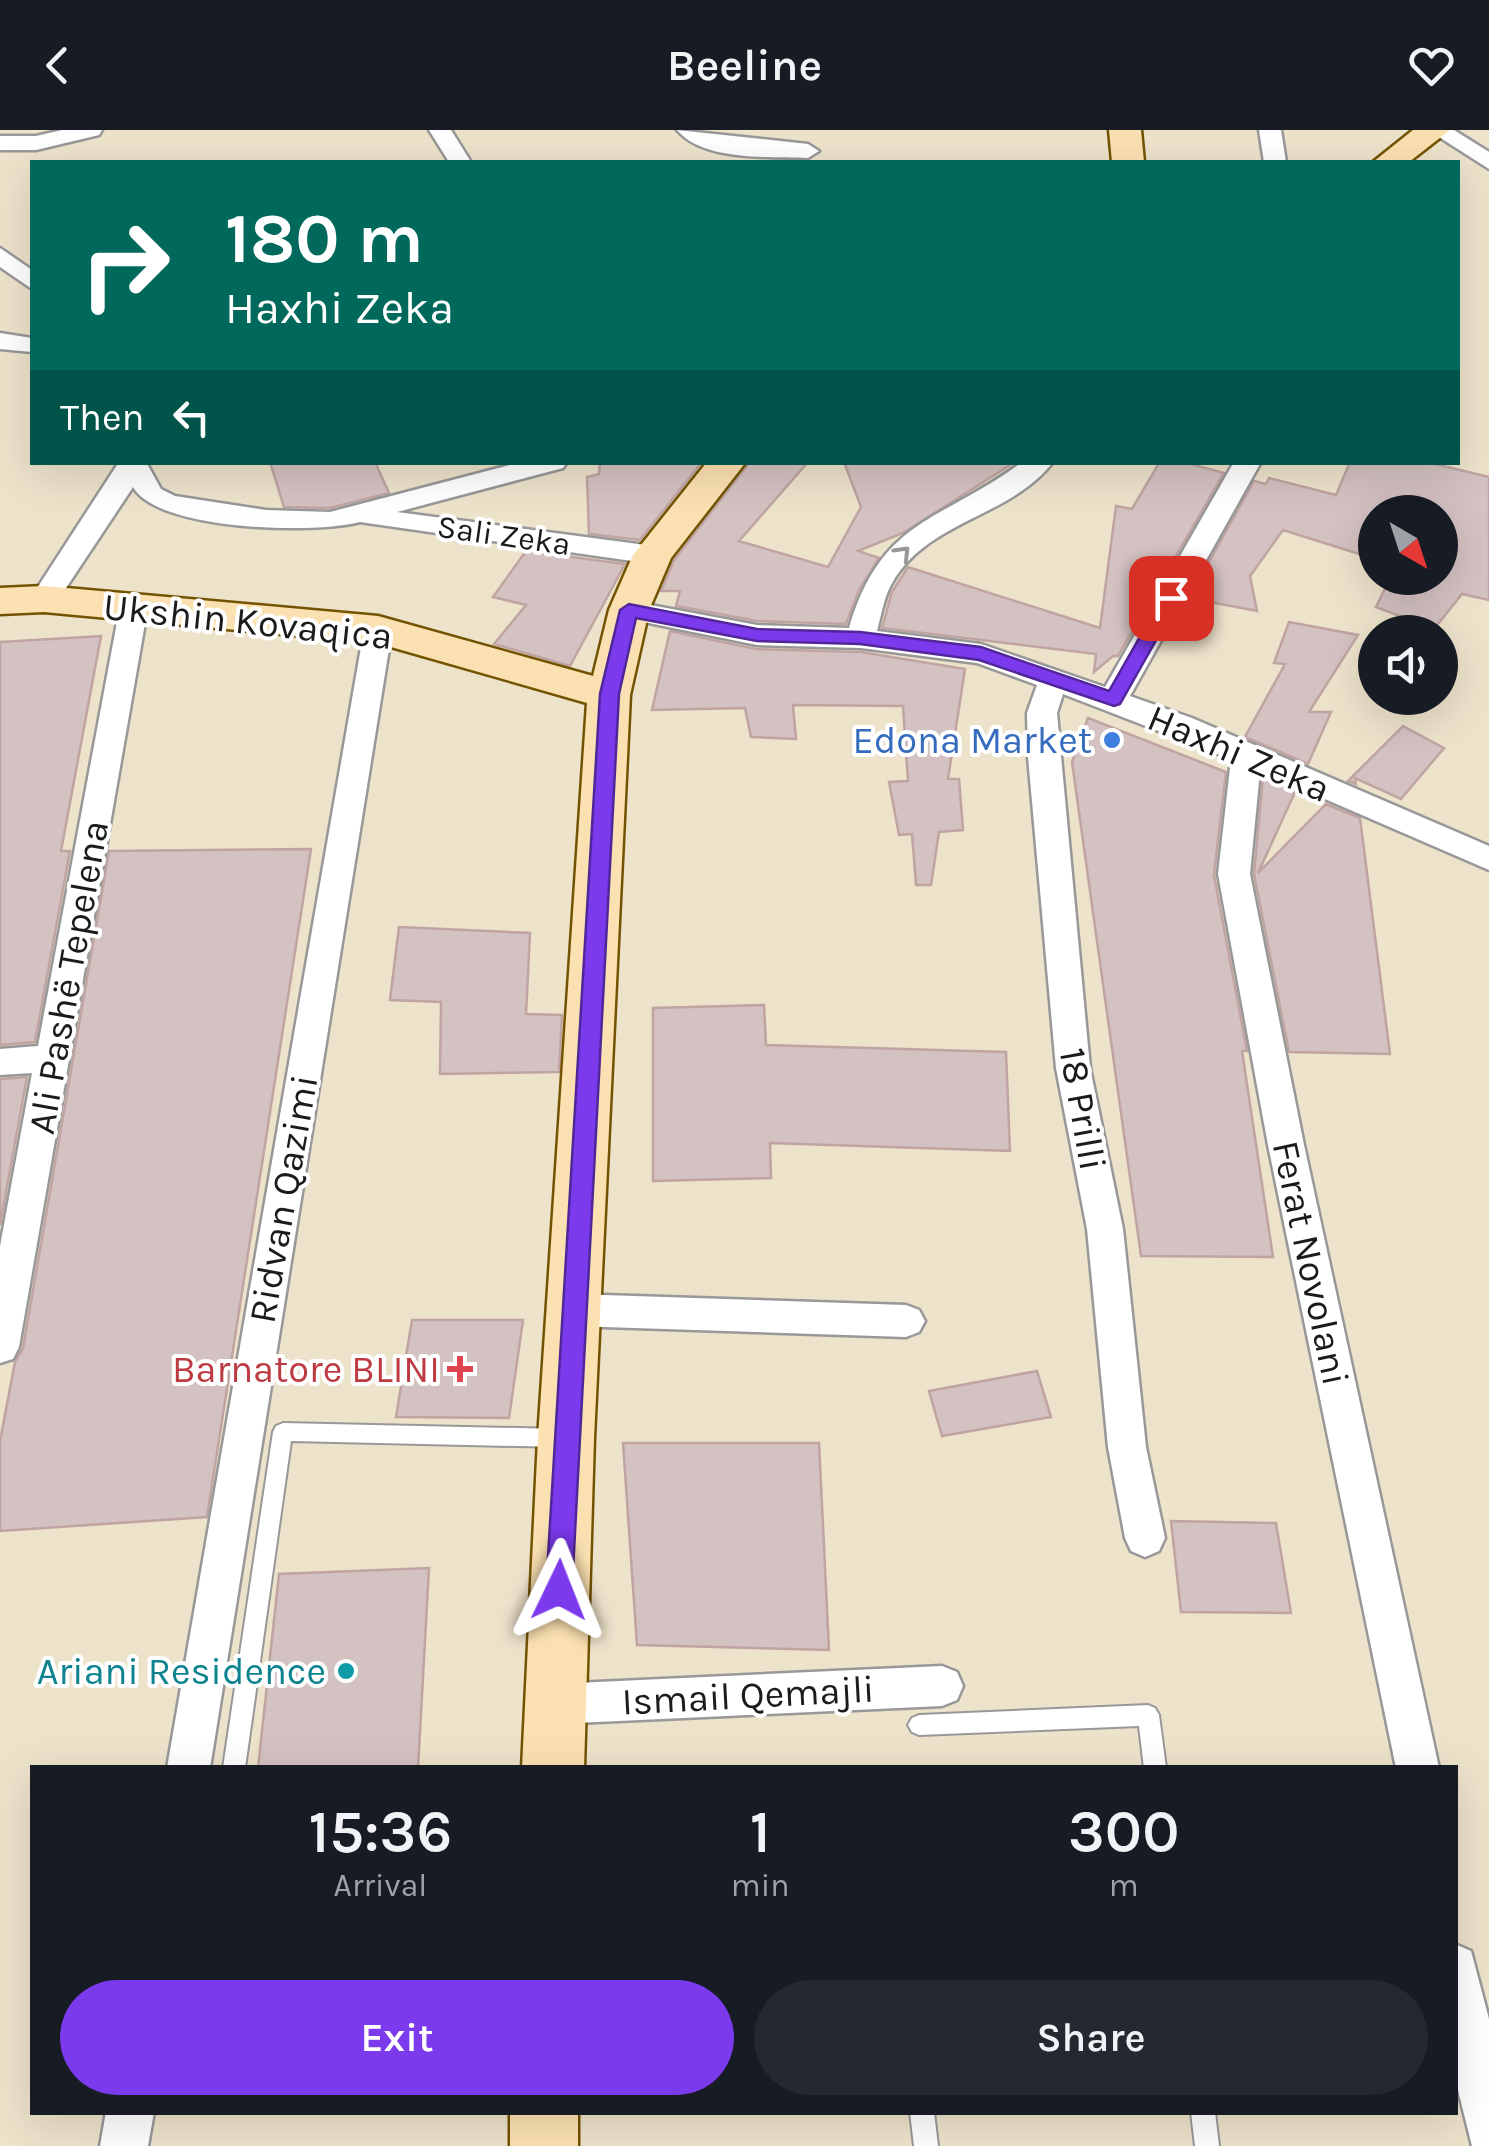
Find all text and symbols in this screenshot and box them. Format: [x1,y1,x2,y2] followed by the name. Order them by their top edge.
[30,38,85,93] icon: back
[1404,38,1459,93] icon: heart
[667,39,822,91] text: Beeline
[225,198,424,280] text: 180 m
[60,200,190,330] icon: right
[225,282,454,334] text: Haxhi Zeka
[164,390,219,445] icon: left
[60,395,144,440] text: Then
[1358,495,1458,595] north arrow
[1358,495,1458,715] map controls
[435,508,573,563] street label: Sali Zeka
[891,546,909,565] one-way arrow
[1129,556,1214,641] pin
[1144,571,1199,626] icon: arrive
[101,584,395,659] street label: Ukshin Kovaqica
[1358,615,1458,715] button: sound
[1141,695,1337,812] street label: Haxhi Zeka
[852,718,1092,763] place label: Edona Market
[1101,729,1123,751] marker: Edona Market
[19,817,118,1137] street label: Ali Pashë Tepelena
[1050,1044,1115,1174] street label: 18 Prilli
[240,1072,327,1327] street label: Ridvan Qazimi
[1263,1137,1358,1389] street label: Ferat Novolani
[172,1347,440,1392] place label: Barnatore BLINI
[449,1358,471,1380] marker: Barnatore BLINI
[507,1538,611,1642] position arrow
[37,1649,326,1694] place label: Ariani Residence
[335,1660,357,1682] marker: Ariani Residence
[621,1666,875,1725] street label: Ismail Qemajli
[308,1797,452,1867] text: 15:36
[750,1797,771,1867] text: 1
[1068,1797,1180,1867] text: 300
[334,1867,427,1904] text: Arrival
[731,1867,790,1904] text: min
[1109,1867,1139,1904] text: m
[60,1980,734,2095] button: Exit
[754,1980,1428,2095] button: Share

